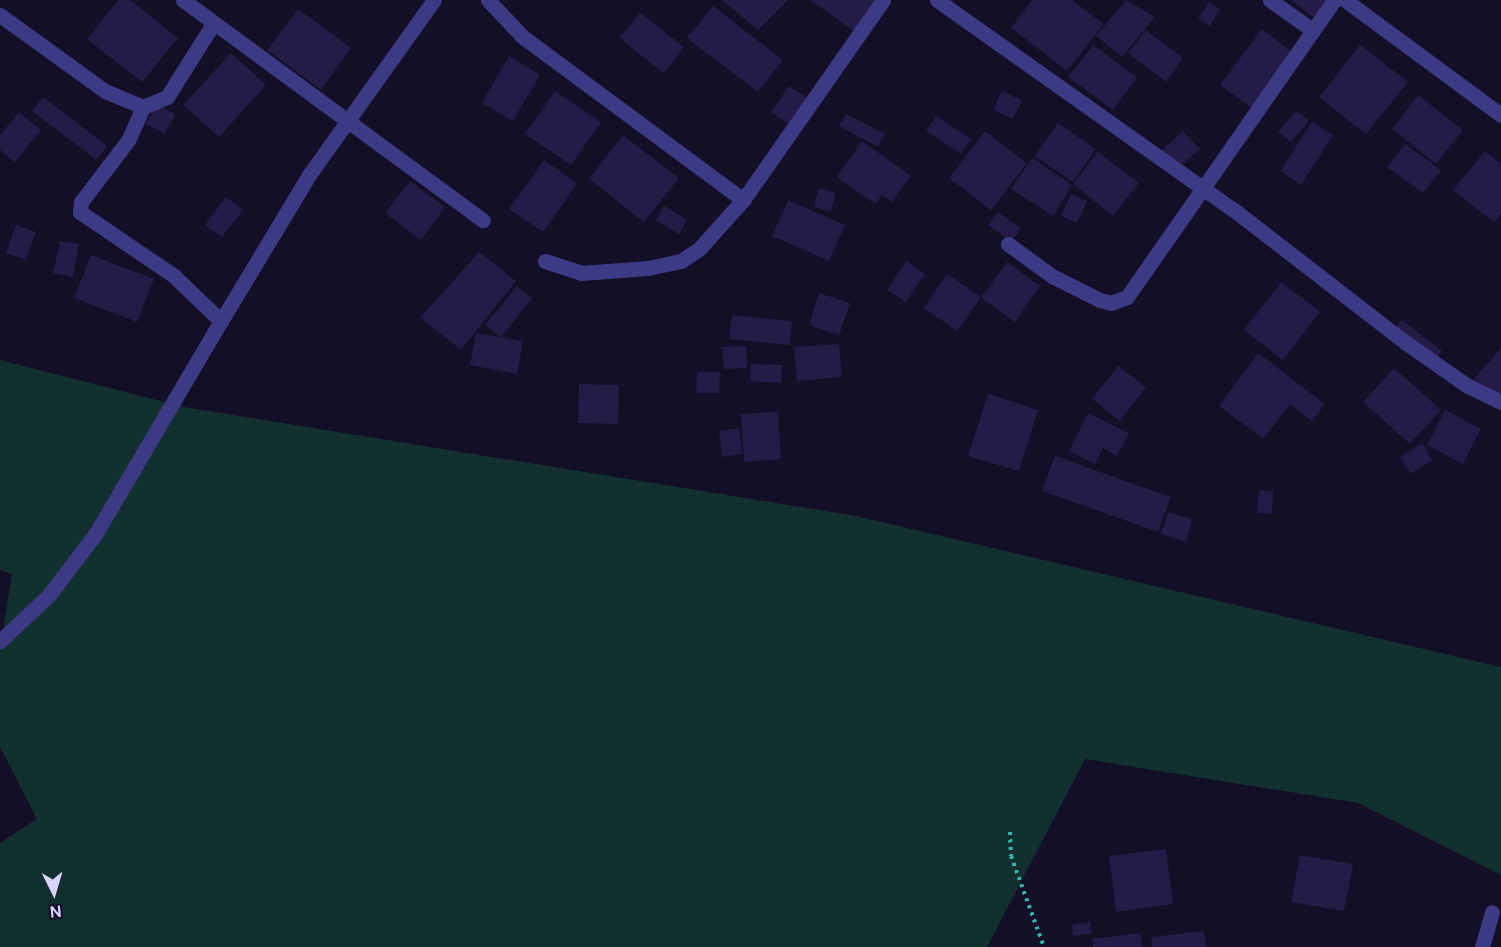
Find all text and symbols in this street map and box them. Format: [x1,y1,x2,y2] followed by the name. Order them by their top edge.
[24,863,84,923] north arrow
[49,900,62,922] text: N

